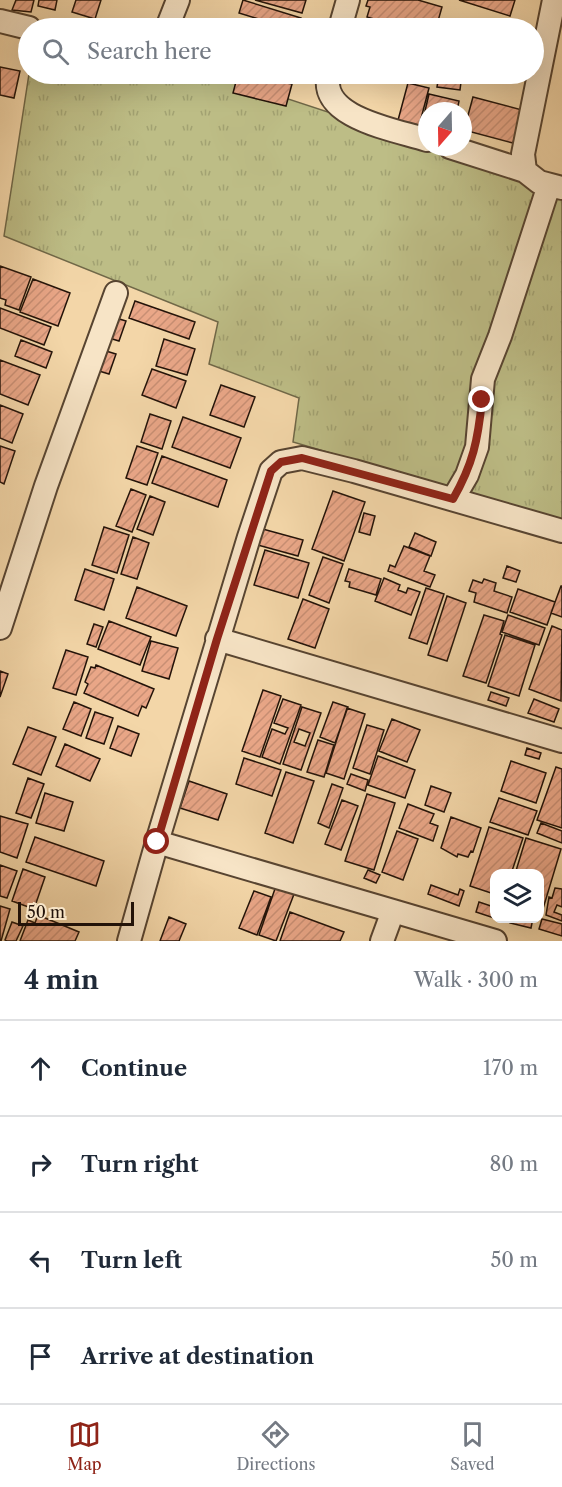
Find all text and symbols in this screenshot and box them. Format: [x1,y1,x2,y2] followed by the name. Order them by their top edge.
[18,18,544,84] search box
[39,35,72,68] icon: search
[87,38,212,65] text: Search here
[418,102,472,156] north arrow
[468,386,494,412] route end
[143,828,169,854] route start
[490,869,544,923] map controls
[490,869,544,923] button: layers
[18,899,134,926] scale bar
[27,902,65,922] text: 50 m
[24,964,99,996] text: 4 min
[414,968,538,992] text: Walk · 300 m
[24,1052,57,1085] icon: ahead
[81,1055,187,1082] text: Continue
[483,1056,538,1080] text: 170 m
[24,1148,57,1181] icon: right
[81,1151,199,1178] text: Turn right
[490,1152,538,1176] text: 80 m
[24,1244,57,1277] icon: left
[81,1247,182,1274] text: Turn left
[491,1248,538,1272] text: 50 m
[24,1340,57,1373] icon: arrive
[81,1343,314,1370] text: Arrive at destination
[67,1418,102,1474] tab: Map
[236,1418,315,1474] tab: Directions
[450,1418,495,1474] tab: Saved

